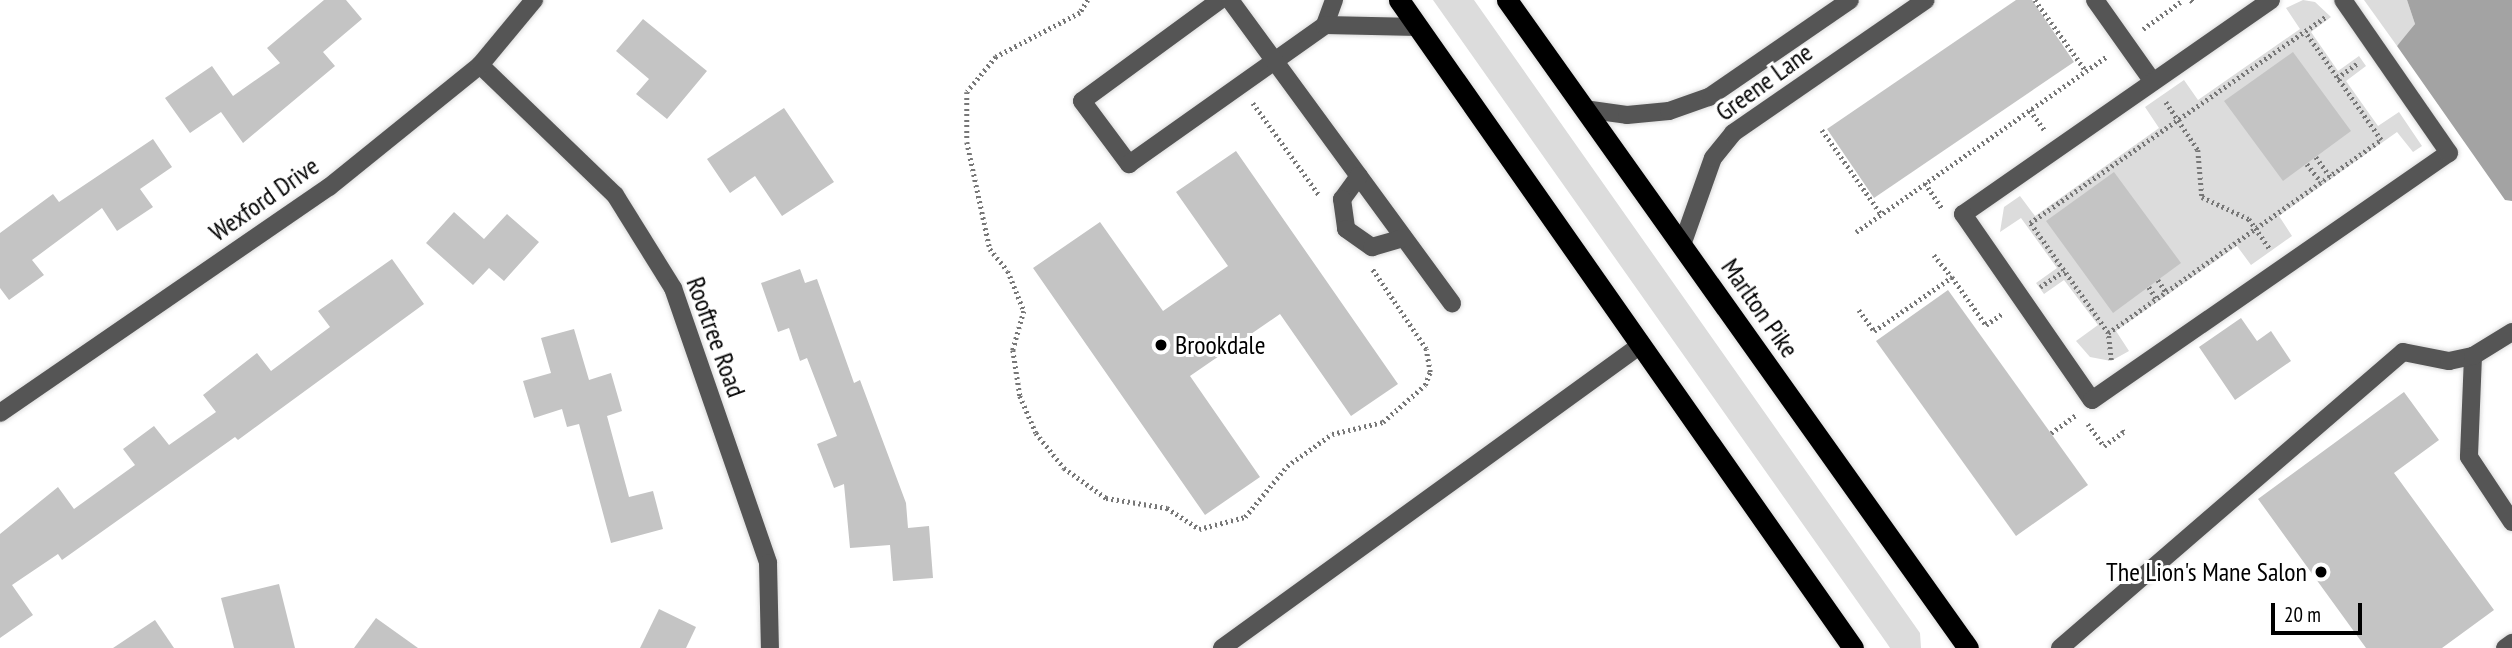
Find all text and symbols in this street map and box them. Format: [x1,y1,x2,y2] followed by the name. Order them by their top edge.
[1710,37,1818,127] street label: Greene Lane
[203,150,325,248] street label: Wexford Drive
[1715,253,1805,363] street label: Marlton Pike
[680,273,752,401] street label: Rooftree Road
[1175,329,1265,361] place label: Brookdale
[1153,337,1169,353] marker: Brookdale
[2106,556,2307,588] place label: The Lion's Mane Salon
[2313,564,2329,580] marker: The Lion's Mane Salon
[2274,588,2365,632] scale bar
[2284,601,2321,628] text: 20 m

